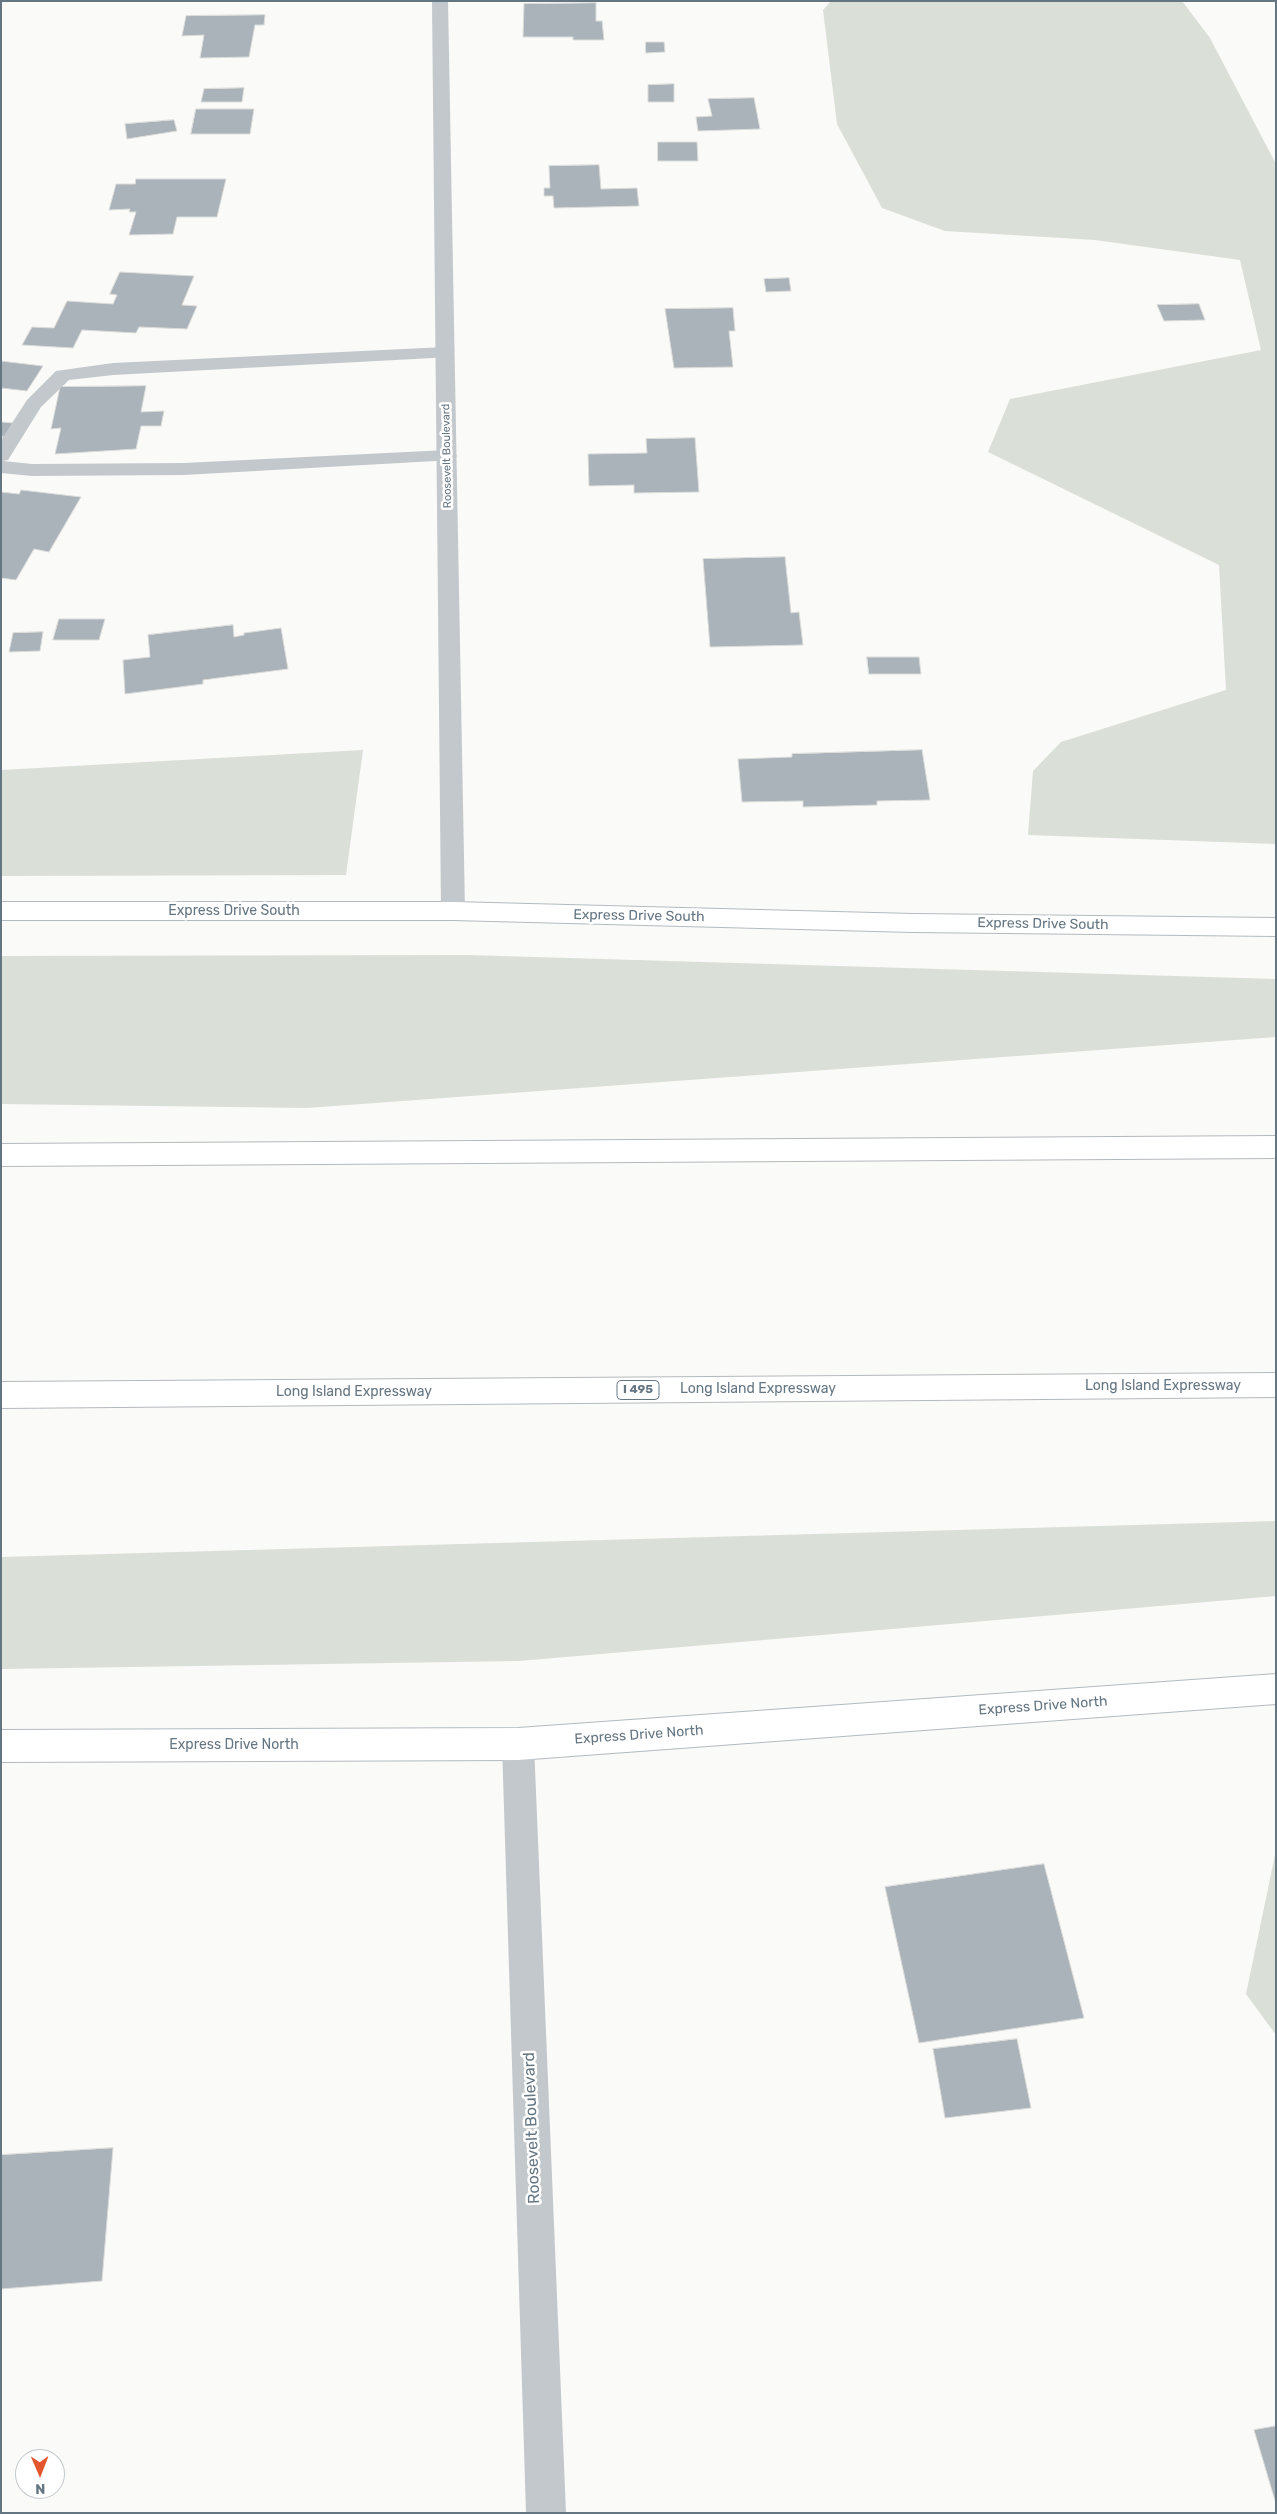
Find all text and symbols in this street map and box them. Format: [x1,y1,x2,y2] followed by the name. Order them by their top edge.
[439,404,455,508] street label: Roosevelt Boulevard
[168,903,300,919] street label: Express Drive South
[573,906,705,926] street label: Express Drive South
[977,914,1109,934] street label: Express Drive South
[1085,1378,1241,1394] street label: Long Island Expressway
[617,1380,659,1400] road number: I 495
[680,1381,836,1397] street label: Long Island Expressway
[276,1384,432,1400] street label: Long Island Expressway
[978,1693,1108,1719] street label: Express Drive North
[574,1722,704,1748] street label: Express Drive North
[169,1737,299,1753] street label: Express Drive North
[520,2052,544,2204] street label: Roosevelt Boulevard
[15,2449,65,2499] north arrow
[35,2480,45,2497] text: N

